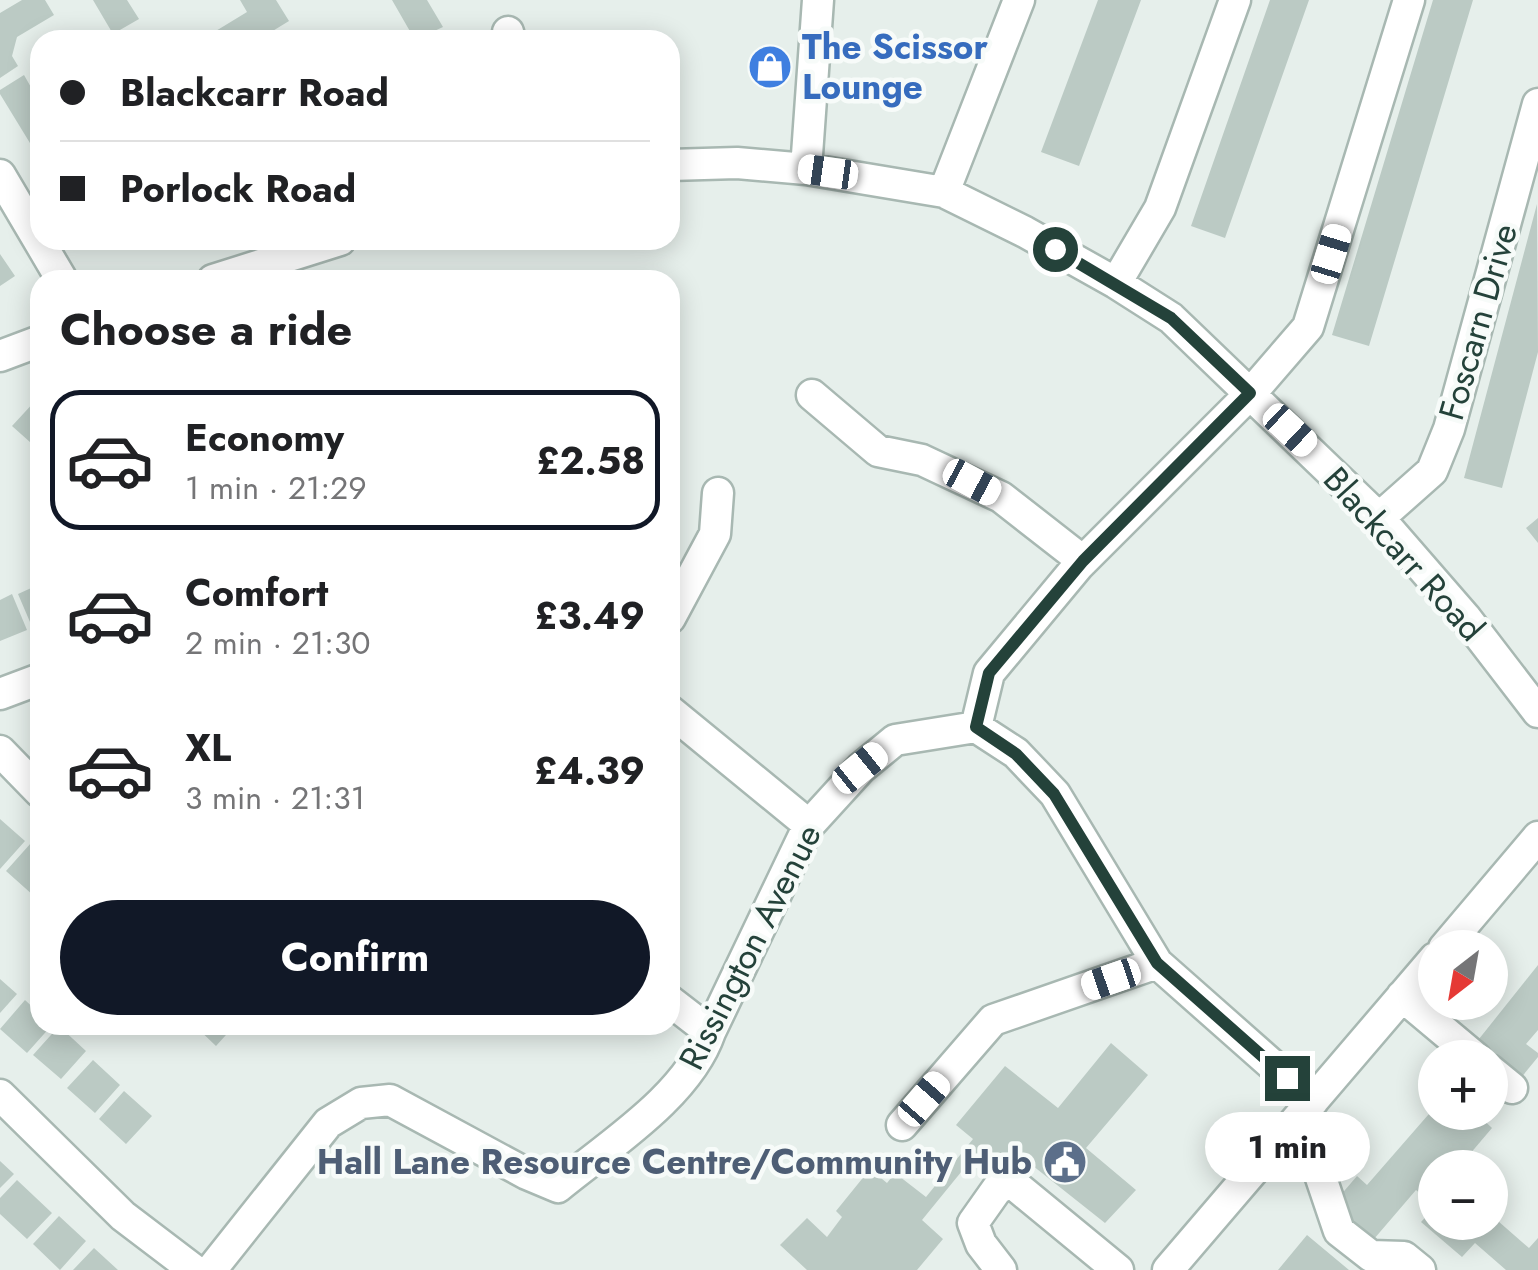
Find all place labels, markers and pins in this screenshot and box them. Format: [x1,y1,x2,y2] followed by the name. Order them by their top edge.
[802,22,989,112] place label: The Scissor Lounge
[747,44,793,90] shop icon: The Scissor Lounge
[317,1137,1032,1187] place label: Hall Lane Resource Centre/Community Hub
[1042,1139,1088,1185] public building icon: Hall Lane Resource Centre/Community Hub

